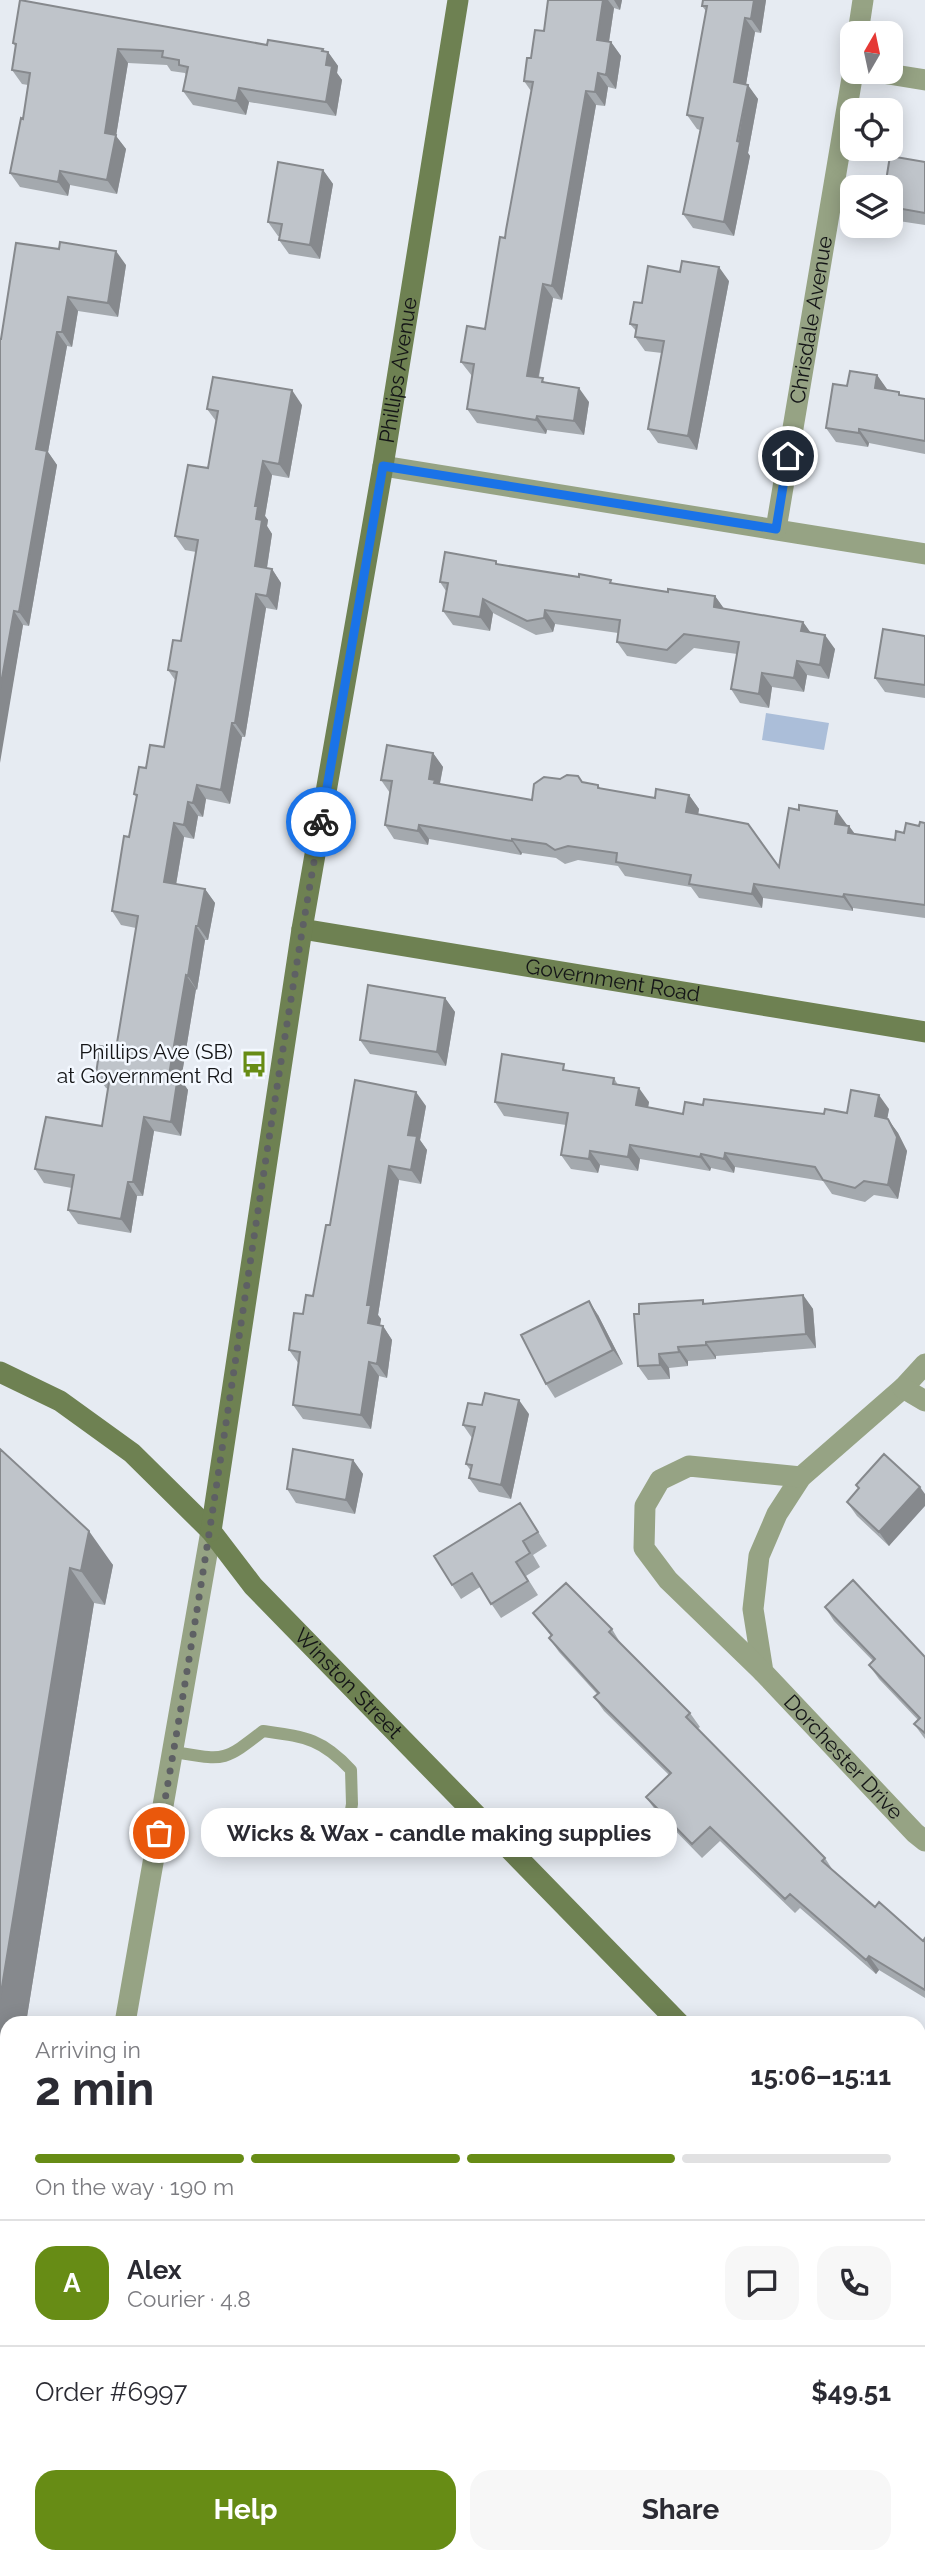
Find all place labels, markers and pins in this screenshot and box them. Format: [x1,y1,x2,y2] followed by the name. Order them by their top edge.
[758,426,818,486] pin
[57,1039,233,1088] place label: Phillips Ave (SB) at Government Rd
[239,1049,269,1079] bus stop icon: Phillips Ave (SB) at Government Rd
[129,1803,189,1863] pin
[201,1808,677,1857] callout: Wicks & Wax - candle making supplies

